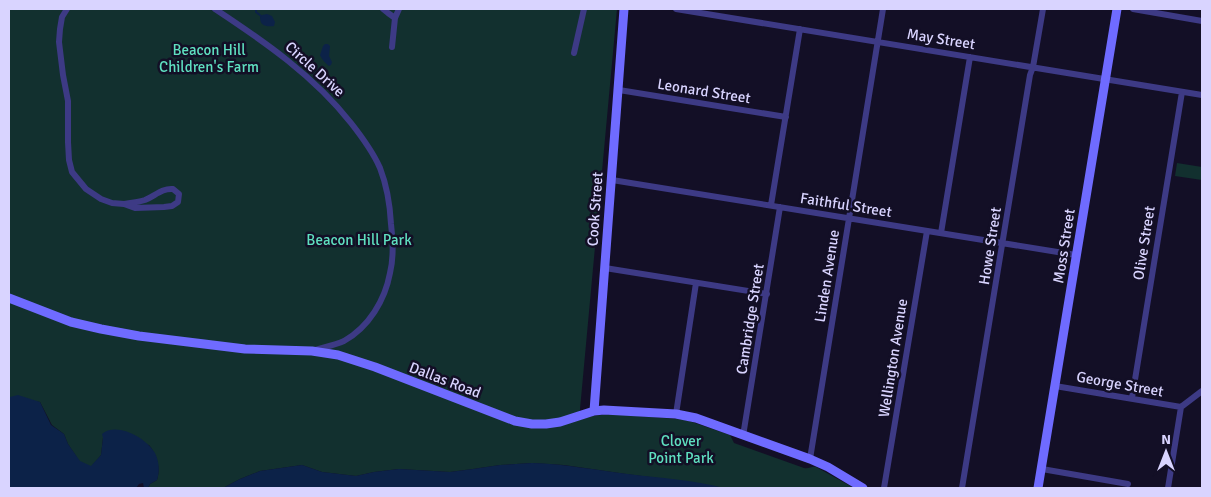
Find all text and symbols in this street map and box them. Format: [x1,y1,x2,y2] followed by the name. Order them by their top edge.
[906,25,976,53] street label: May Street
[281,38,349,100] street label: Circle Drive
[159,41,259,76] park label: Beacon Hill Children's Farm
[656,75,752,107] street label: Leonard Street
[583,171,607,247] street label: Cook Street
[799,189,893,221] street label: Faithful Street
[1129,205,1159,281] street label: Olive Street
[975,206,1005,286] street label: Howe Street
[1049,207,1079,285] street label: Moss Street
[811,228,843,324] street label: Linden Avenue
[306,231,412,249] park label: Beacon Hill Park
[732,262,768,376] street label: Cambridge Street
[875,297,911,419] street label: Wellington Avenue
[407,358,483,402] street label: Dallas Road
[1075,367,1165,401] street label: George Street
[1141,427,1191,477] north arrow
[1161,431,1171,448] text: N
[648,432,714,467] park label: Clover Point Park

